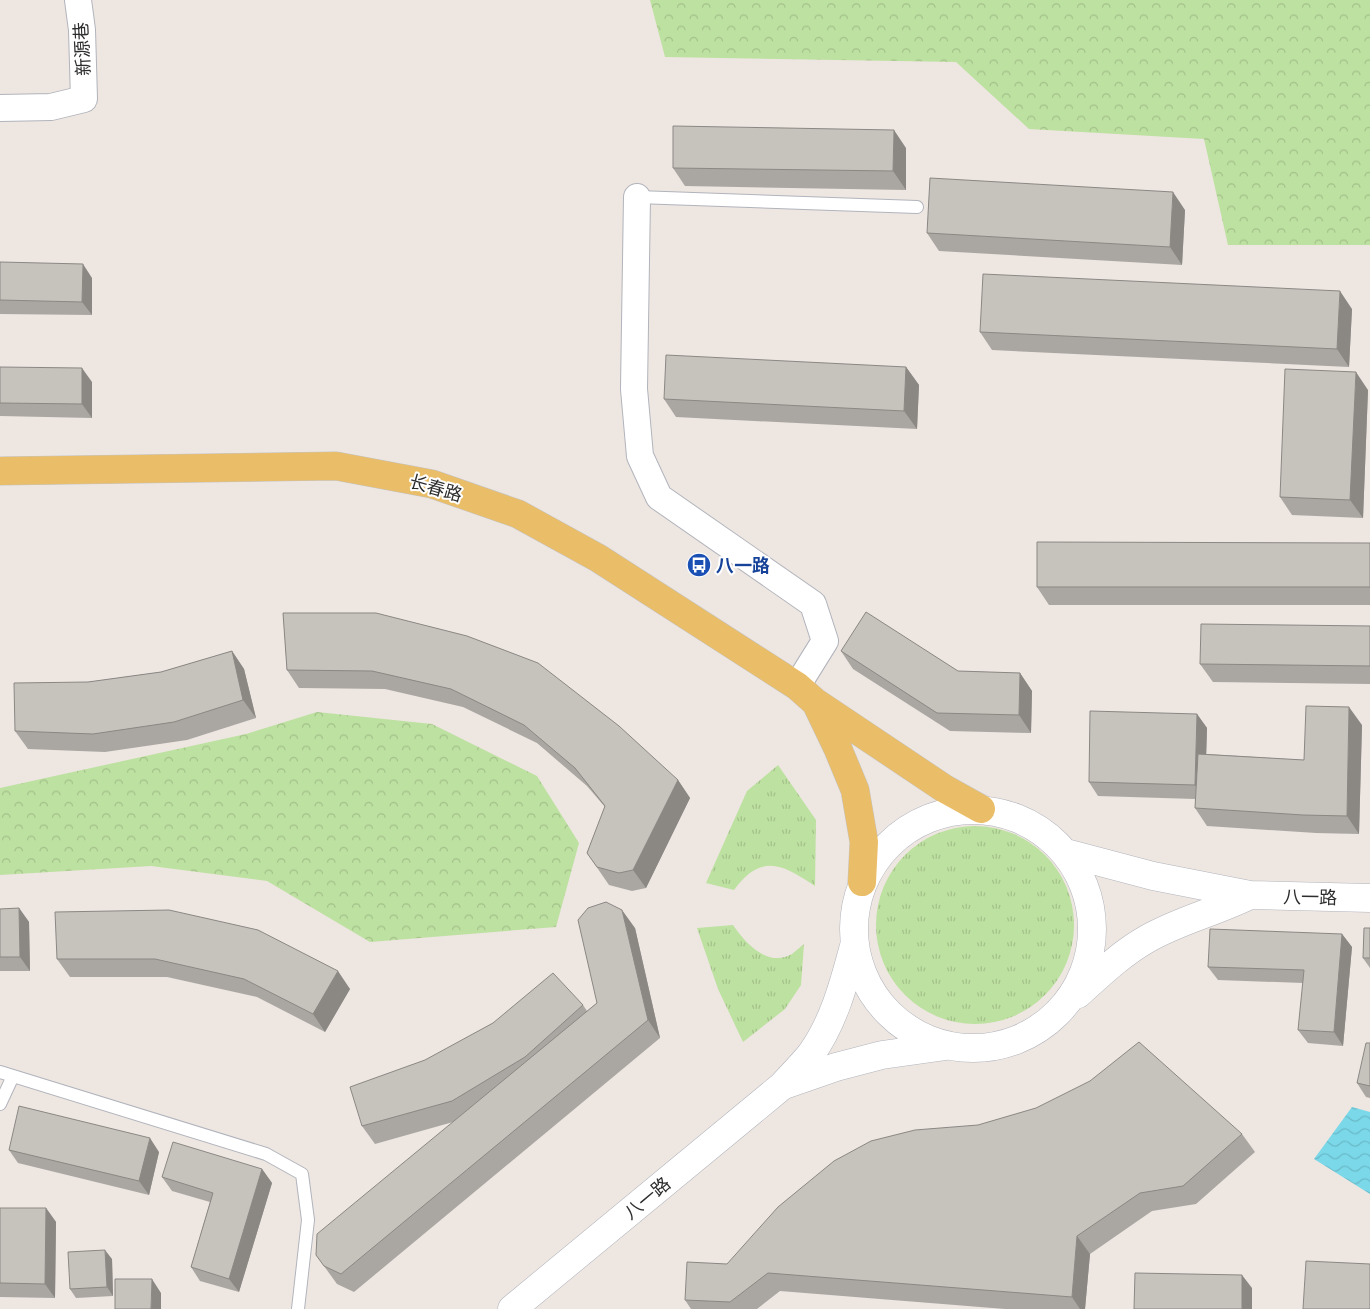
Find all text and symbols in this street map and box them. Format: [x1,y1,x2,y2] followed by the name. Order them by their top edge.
[69,21,95,77] street label: 新源巷
[407,470,465,506] street label: 长春路
[686,552,712,578] bus stop icon: 八一路
[716,554,770,577] place label: 八一路
[1283,885,1337,909] street label: 八一路
[619,1172,675,1224] street label: 八一路

